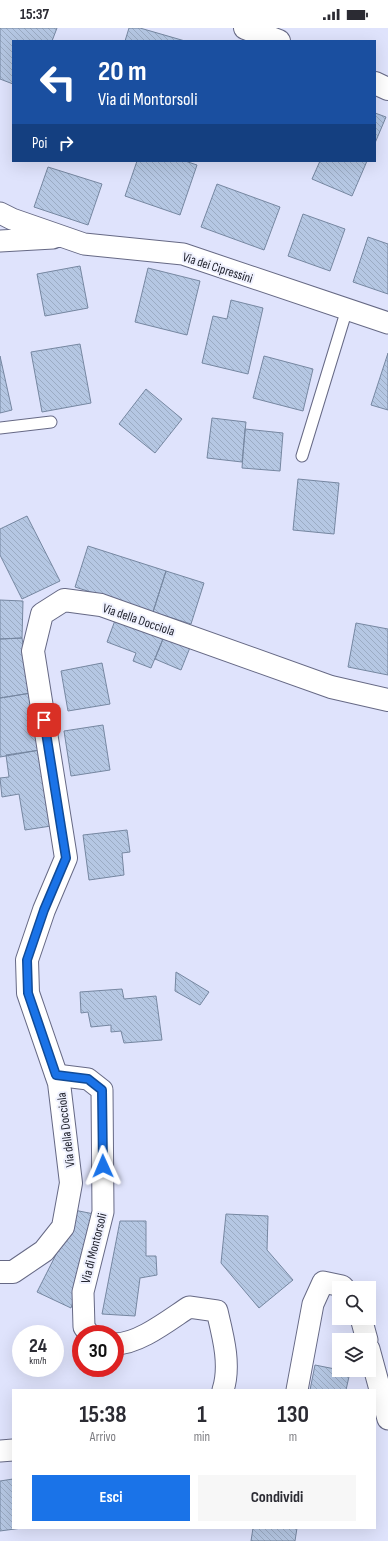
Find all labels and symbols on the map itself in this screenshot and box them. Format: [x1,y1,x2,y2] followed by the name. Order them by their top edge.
[181,249,255,287] street label: Via dei Cipressini
[100,600,177,640] street label: Via della Docciola
[27,703,61,737] pin
[53,1092,79,1168] street label: Via della Docciola
[82,1145,124,1187] position arrow
[78,1211,110,1285] street label: Via di Montorsoli
[72,1325,124,1377] speed limit sign: 30

